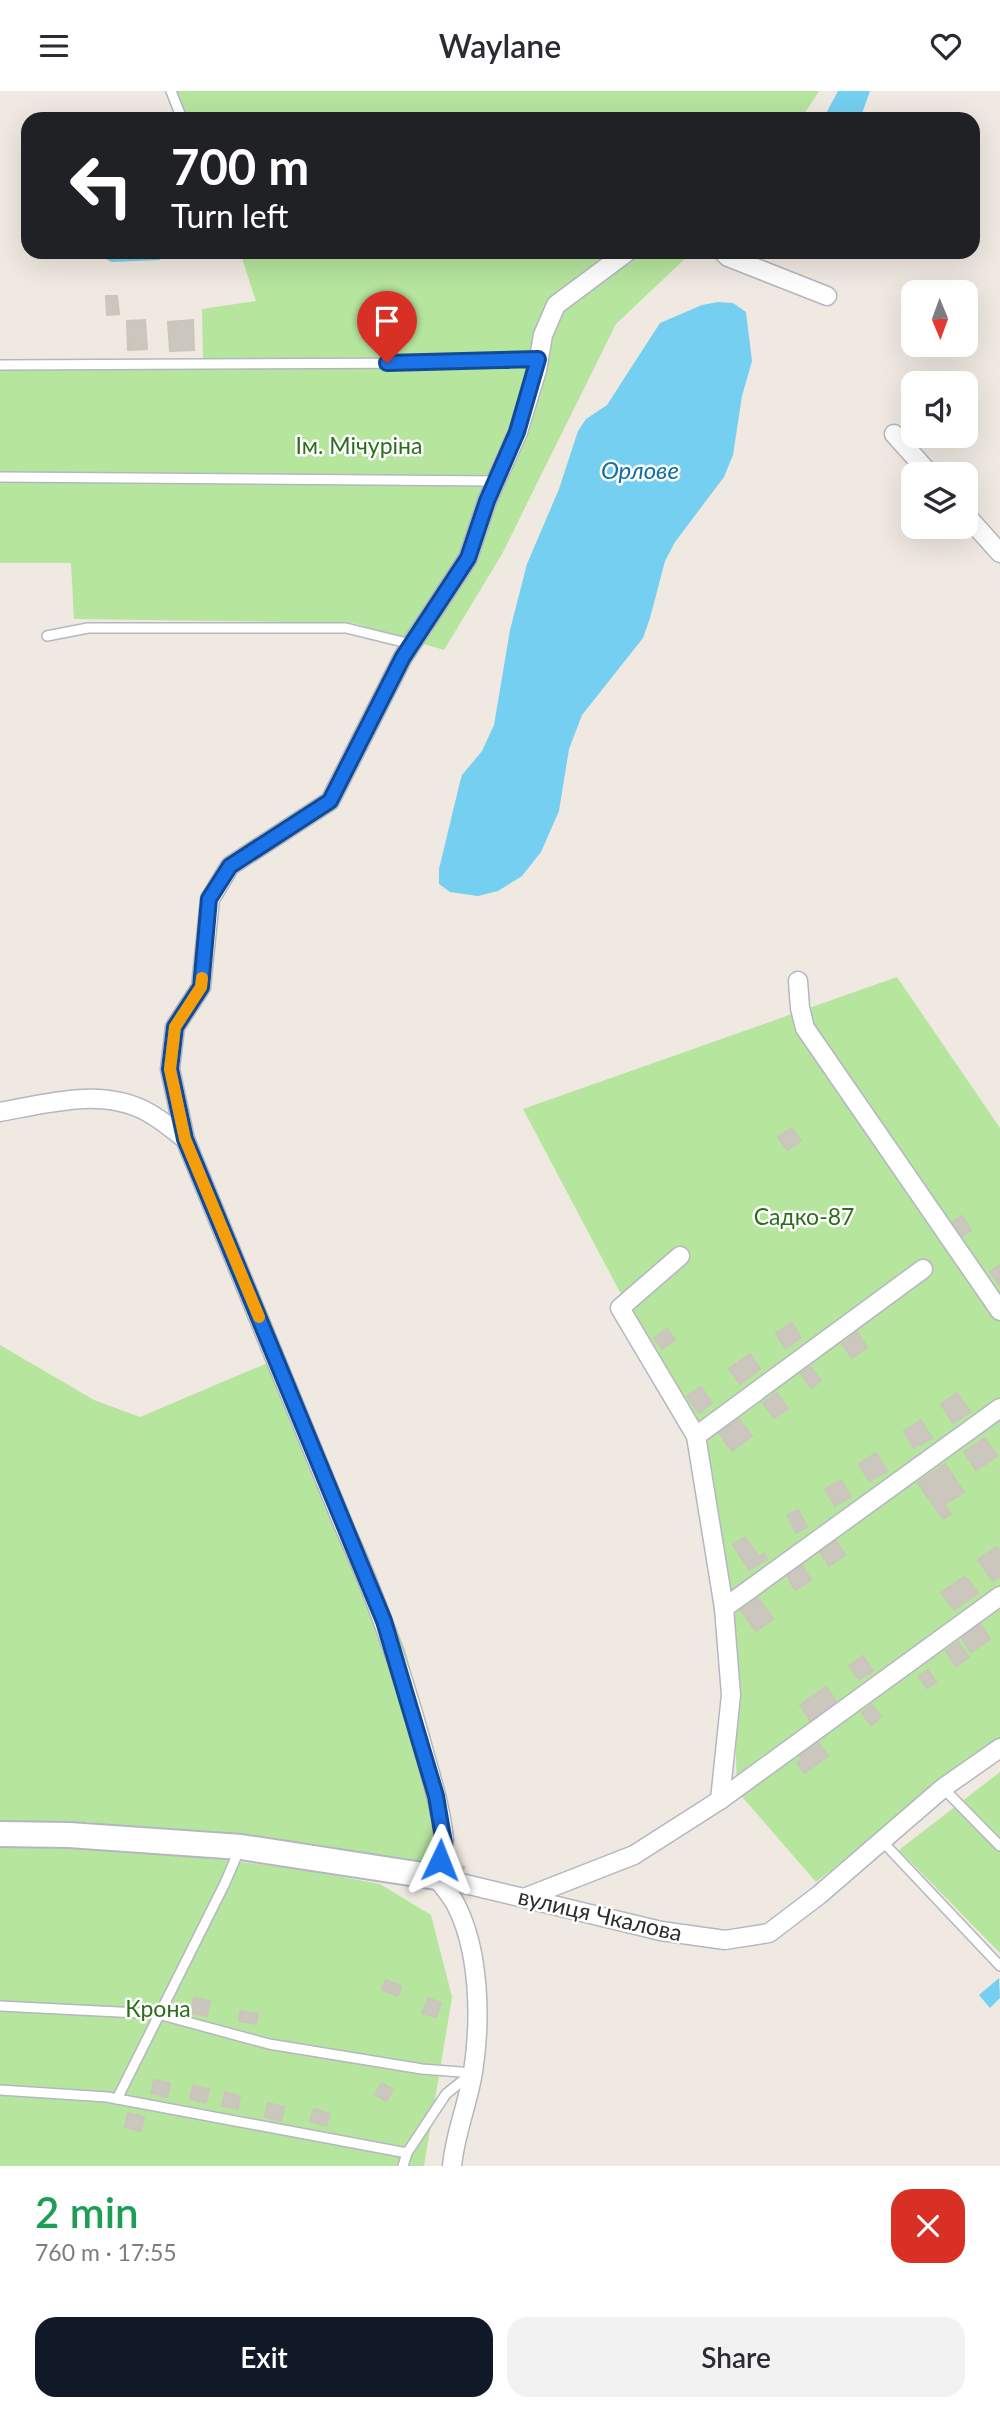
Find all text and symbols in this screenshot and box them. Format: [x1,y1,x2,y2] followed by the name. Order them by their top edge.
[439,26,561,65] text: Waylane
[35,27,73,65] icon: menu
[927,27,965,65] icon: heart
[171,137,309,195] text: 700 m
[56,140,147,231] icon: left
[171,196,288,235] text: Turn left
[901,280,978,357] north arrow
[901,280,978,539] map controls
[357,291,417,363] pin
[368,302,406,340] icon: arrive
[901,371,978,448] button: sound
[296,431,423,459] park label: Ім. Мічуріна
[601,455,679,484] water label: Орлове
[901,462,978,539] button: layers
[754,1202,854,1230] park label: Садко-87
[403,1823,477,1897] position arrow
[515,1882,685,1947] street label: вулиця Чкалова
[125,1994,191,2022] park label: Крона
[35,2187,139,2237] text: 2 min
[891,2189,965,2263] button: close
[35,2238,177,2266] text: 760 m · 17:55
[35,2317,493,2397] button: Exit
[507,2317,965,2397] button: Share

